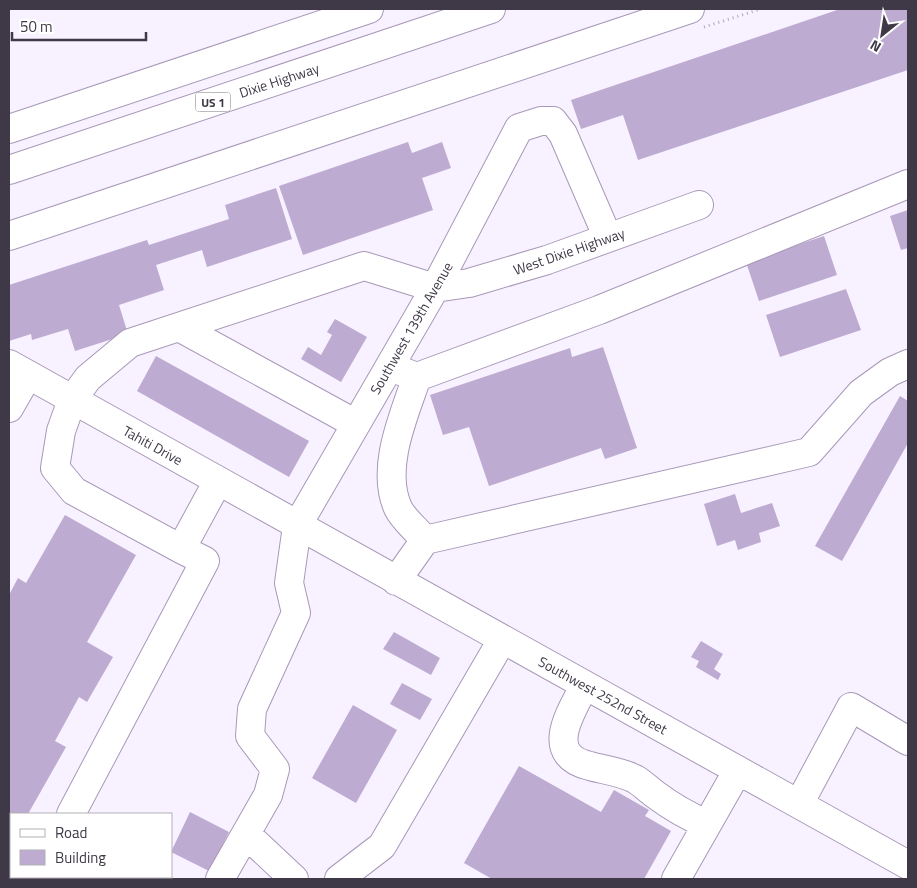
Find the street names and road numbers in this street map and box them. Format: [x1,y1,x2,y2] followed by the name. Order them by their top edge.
[236,57,322,103] street label: Dixie Highway
[196,92,230,111] road number: US 1
[510,222,628,280] street label: West Dixie Highway
[364,258,458,398] street label: Southwest 139th Avenue
[119,420,187,470] street label: Tahiti Drive
[535,651,671,739] street label: Southwest 252nd Street

